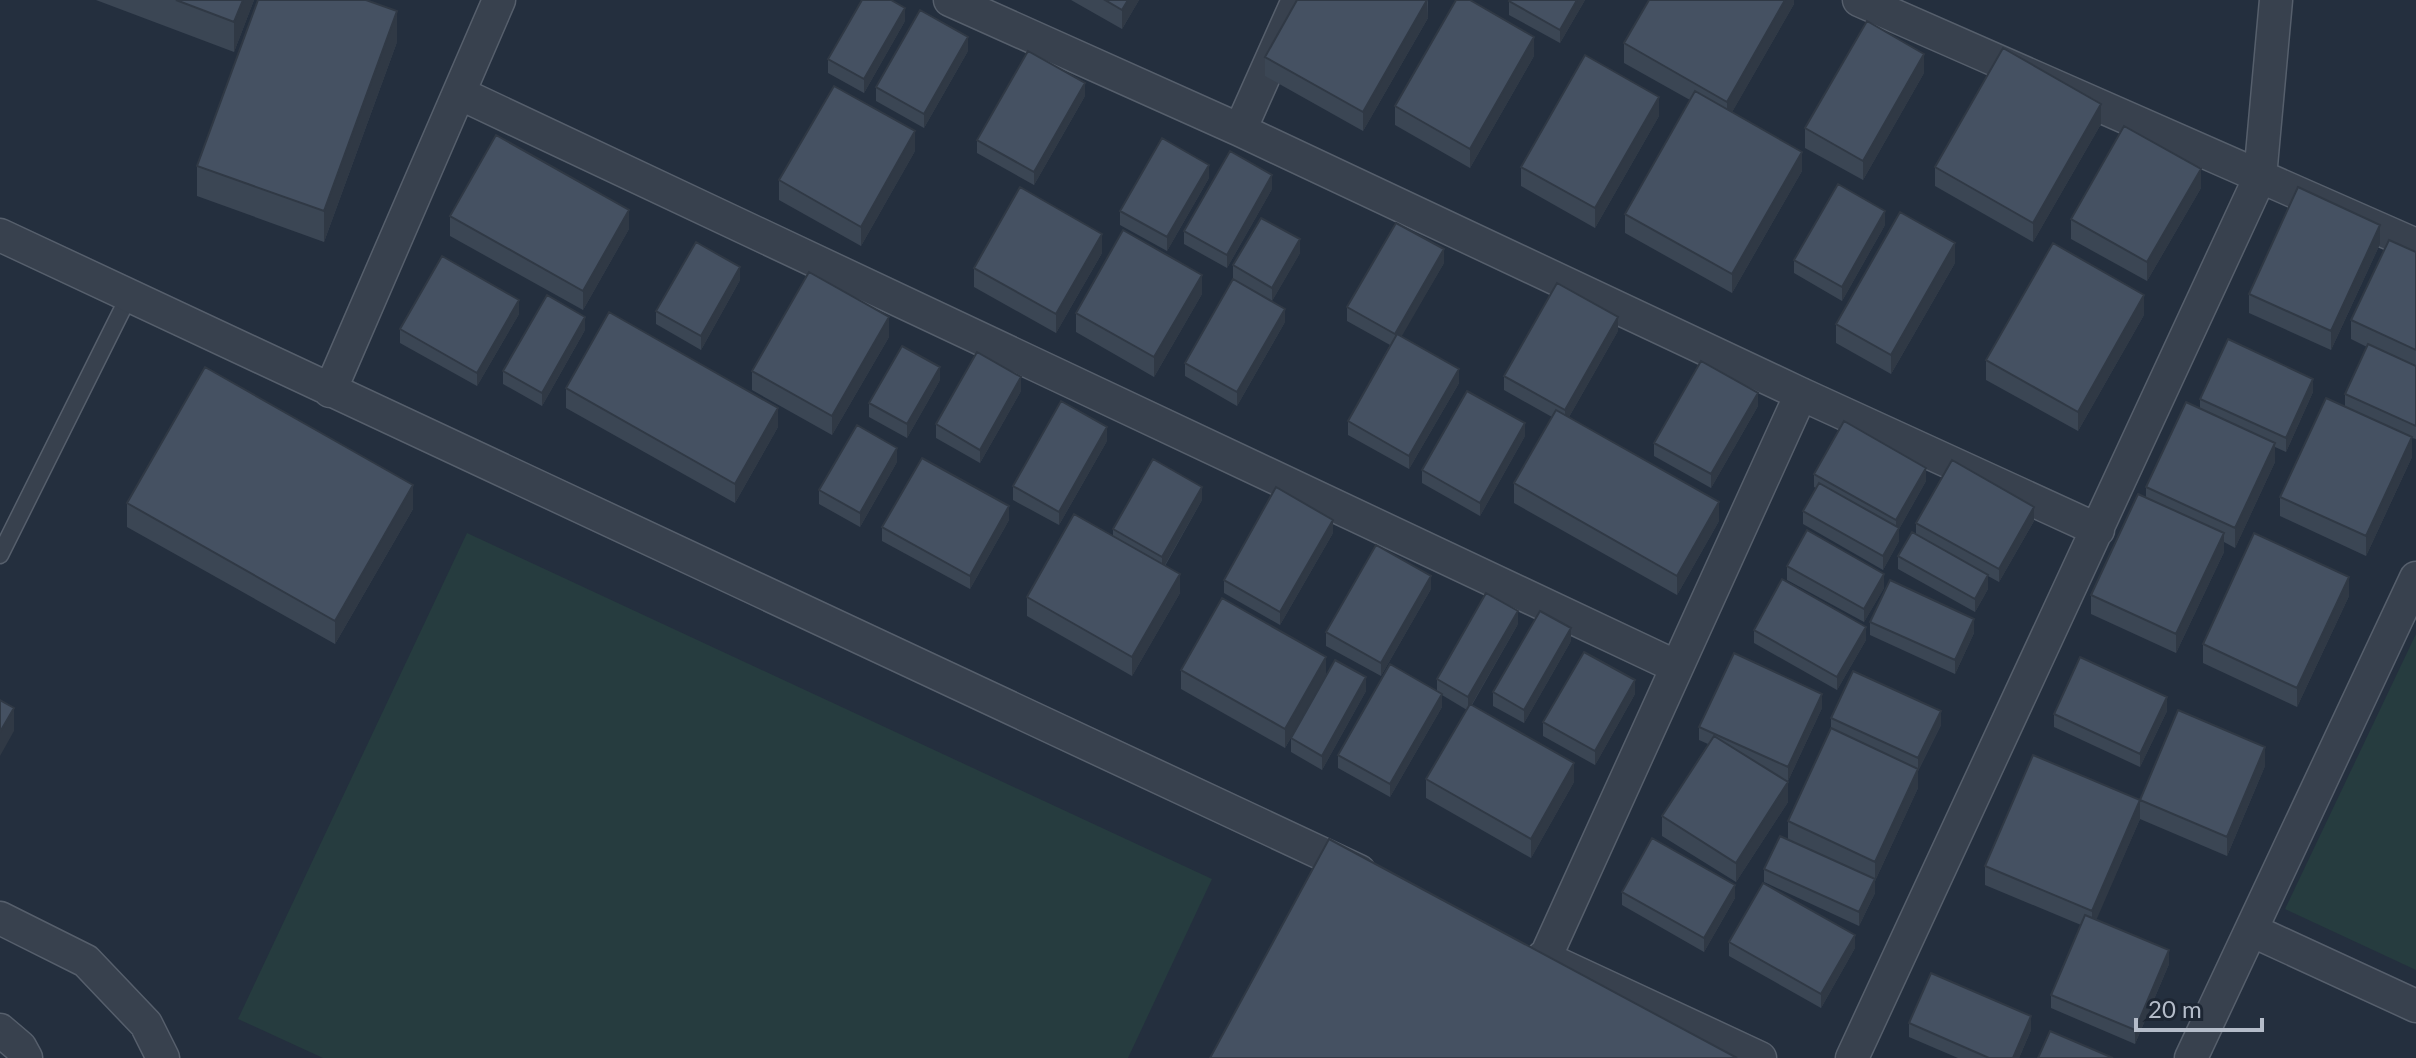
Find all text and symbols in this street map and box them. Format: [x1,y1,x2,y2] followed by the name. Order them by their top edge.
[2136,982,2262,1032] scale bar
[2148,994,2202,1023] text: 20 m

